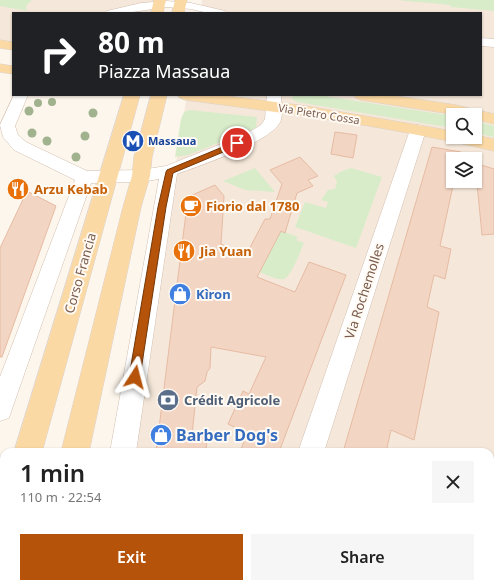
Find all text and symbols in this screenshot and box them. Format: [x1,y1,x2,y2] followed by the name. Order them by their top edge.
[98,23,165,61] text: 80 m
[32,28,84,80] icon: right
[98,59,230,83] text: Piazza Massaua
[277,100,361,127] street label: Via Pietro Cossa
[446,108,482,188] map controls
[446,108,482,144] button: search
[220,126,254,160] pin
[120,128,146,154] metro station icon: Massaua
[226,132,248,154] icon: arrive
[148,133,196,148] place label: Massaua
[446,152,482,188] button: layers
[5,176,31,202] restaurant icon: Arzu Kebab
[34,180,108,198] place label: Arzu Kebab
[178,193,204,219] cafe icon: Fiorio dal 1780
[206,197,299,215] place label: Fiorio dal 1780
[60,231,100,315] street label: Corso Francia
[171,238,197,264] restaurant icon: Jia Yuan
[340,241,388,341] street label: Via Rochemolles
[199,242,252,260] place label: Jia Yuan
[167,281,193,307] shop icon: Kìron
[196,285,231,303] place label: Kìron
[114,356,156,398] position arrow
[155,387,181,413] bank icon: Crédit Agricole
[184,391,280,409] place label: Crédit Agricole
[148,422,174,448] shop icon: Barber Dog's
[176,424,278,446] place label: Barber Dog's
[20,456,85,489] text: 1 min
[432,461,474,503] button: close
[20,488,101,506] text: 110 m · 22:54
[20,534,243,580] button: Exit
[251,534,474,580] button: Share

